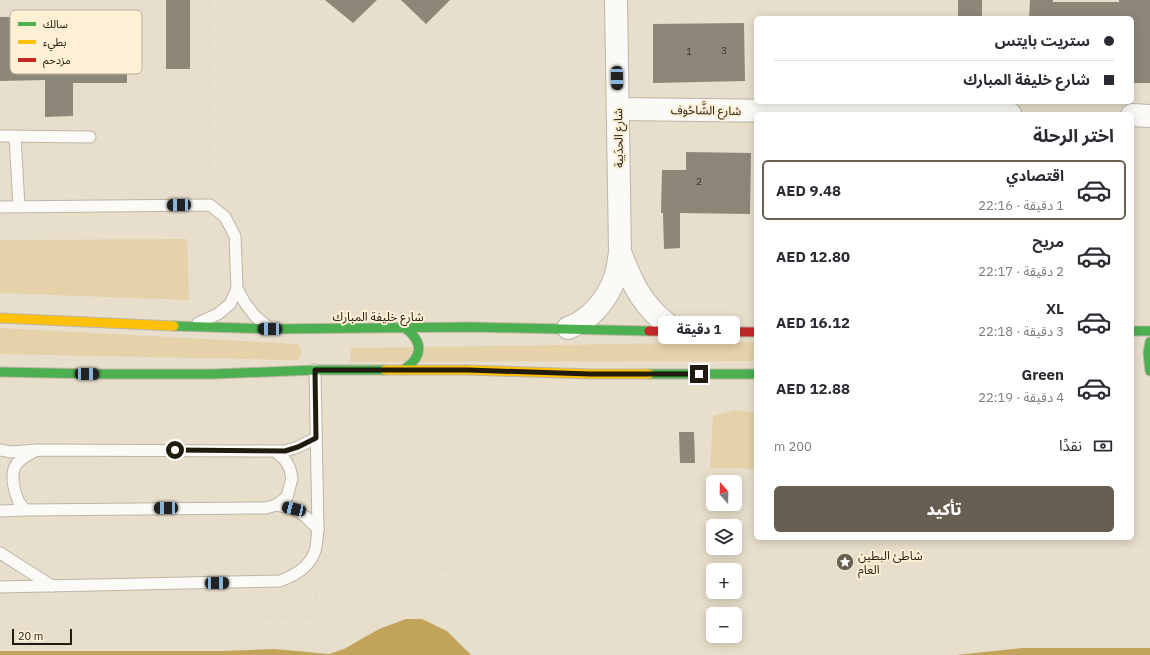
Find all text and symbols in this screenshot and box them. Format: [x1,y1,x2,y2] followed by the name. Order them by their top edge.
[10,10,142,74] legend
[43,17,68,31] text: سالك
[995,31,1090,50] text: ستريت بايتس
[43,35,66,52] text: بطيء
[721,44,727,57] house number: 3
[686,45,692,58] house number: 1
[43,53,71,69] text: مزدحم
[611,66,623,90] car
[963,70,1090,89] text: شارع خليفة المبارك
[671,100,741,120] street label: شارع الشَّاحُوف
[610,108,628,168] street label: شارع الحدَيبة
[1033,124,1114,147] text: اختر الرحلة
[1006,166,1064,185] text: اقتصادي
[1076,172,1112,208] icon: car
[696,175,702,188] house number: 2
[776,181,841,200] text: AED 9.48
[978,197,1064,214] text: 1 دقيقة · 22:16
[167,199,191,211] car
[1032,232,1064,251] text: مريح
[1076,238,1112,274] icon: car
[776,247,850,266] text: AED 12.80
[978,263,1064,280] text: 2 دقيقة · 22:17
[1046,299,1064,318] text: XL
[1076,304,1112,340] icon: car
[332,309,424,326] street label: شارع خليفة المبارك
[776,313,850,332] text: AED 16.12
[658,316,740,344] callout: 1 دقيقة
[677,321,721,338] text: 1 دقيقة
[258,323,282,335] car
[978,323,1064,340] text: 3 دقيقة · 22:18
[690,365,708,383] route end
[1021,365,1064,384] text: Green
[75,368,99,380] car
[1076,370,1112,406] icon: car
[776,379,850,398] text: AED 12.88
[978,389,1064,406] text: 4 دقيقة · 22:19
[1092,435,1114,457] icon: cash
[1059,436,1082,455] text: نقدًا
[774,438,812,455] text: 200 m
[166,441,184,459] route start
[706,475,742,511] north arrow
[706,475,742,643] map controls
[774,486,1114,532] button: تأكيد
[281,500,307,518] car
[154,502,178,514] car
[706,519,742,555] button: layers
[858,548,923,579] place label: شاطئ البطين العام
[835,552,855,572] place icon: شاطئ البطين العام
[706,563,742,599] button: +
[205,577,229,589] car
[706,607,742,643] button: −
[12,627,72,646] scale bar
[18,629,43,643] text: 20 m

